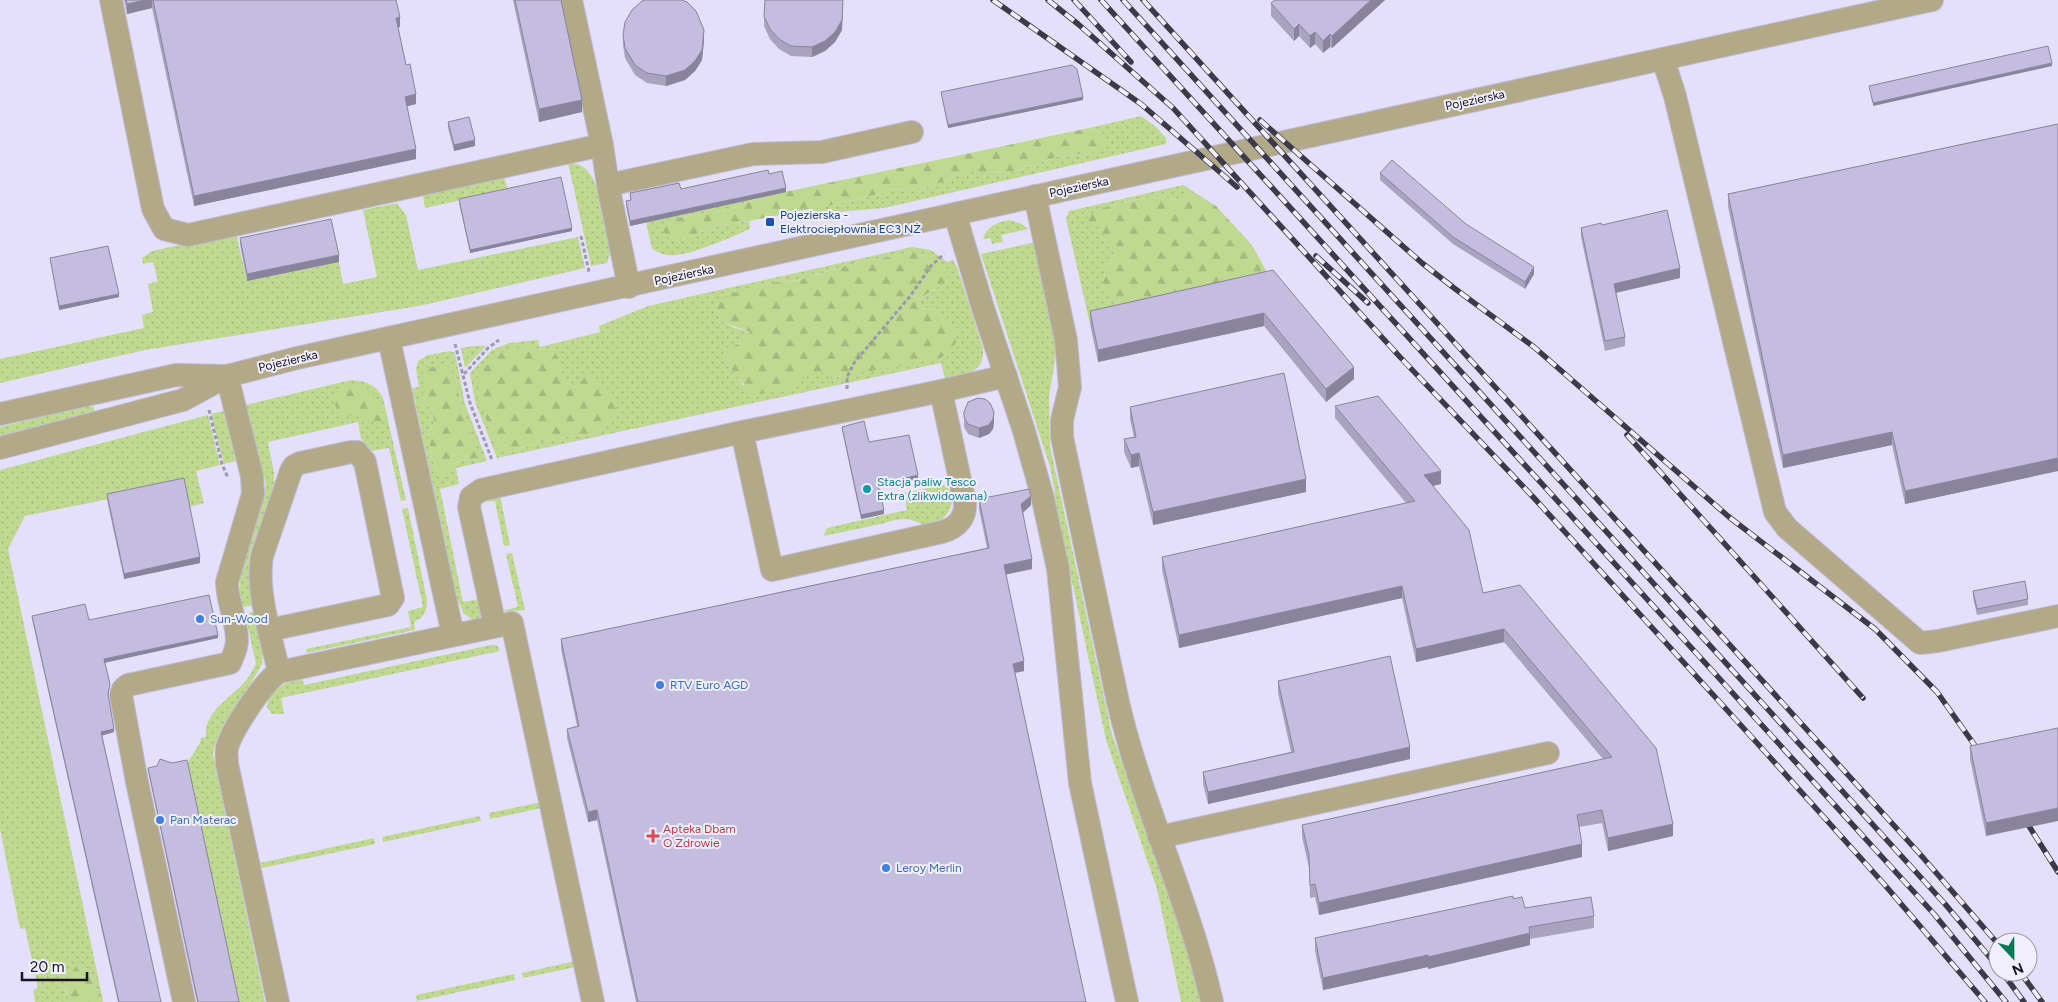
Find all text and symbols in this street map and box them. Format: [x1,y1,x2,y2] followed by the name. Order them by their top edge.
[1444,87,1506,113] street label: Pojezierska
[1048,174,1110,200] street label: Pojezierska
[780,208,921,236] place label: Pojezierska - Elektrociepłownia EC3 NŻ
[764,216,776,228] marker: Pojezierska - Elektrociepłownia EC3 NŻ
[653,262,715,288] street label: Pojezierska
[257,347,319,375] street label: Pojezierska
[877,475,987,503] place label: Stacja paliw Tesco Extra (zlikwidowana)
[861,483,873,495] marker: Stacja paliw Tesco Extra (zlikwidowana)
[210,612,268,626] place label: Sun-Wood
[194,613,206,625] marker: Sun-Wood
[670,678,748,692] place label: RTV Euro AGD
[654,679,666,691] marker: RTV Euro AGD
[170,813,237,827] place label: Pan Materac
[154,814,166,826] marker: Pan Materac
[663,822,736,850] place label: Apteka Dbam O Zdrowie
[647,830,659,842] marker: Apteka Dbam O Zdrowie
[896,861,962,875] place label: Leroy Merlin
[880,862,892,874] marker: Leroy Merlin
[1988,932,2038,982] north arrow
[22,950,88,982] scale bar
[30,958,64,976] text: 20 m
[2009,959,2026,978] text: N

